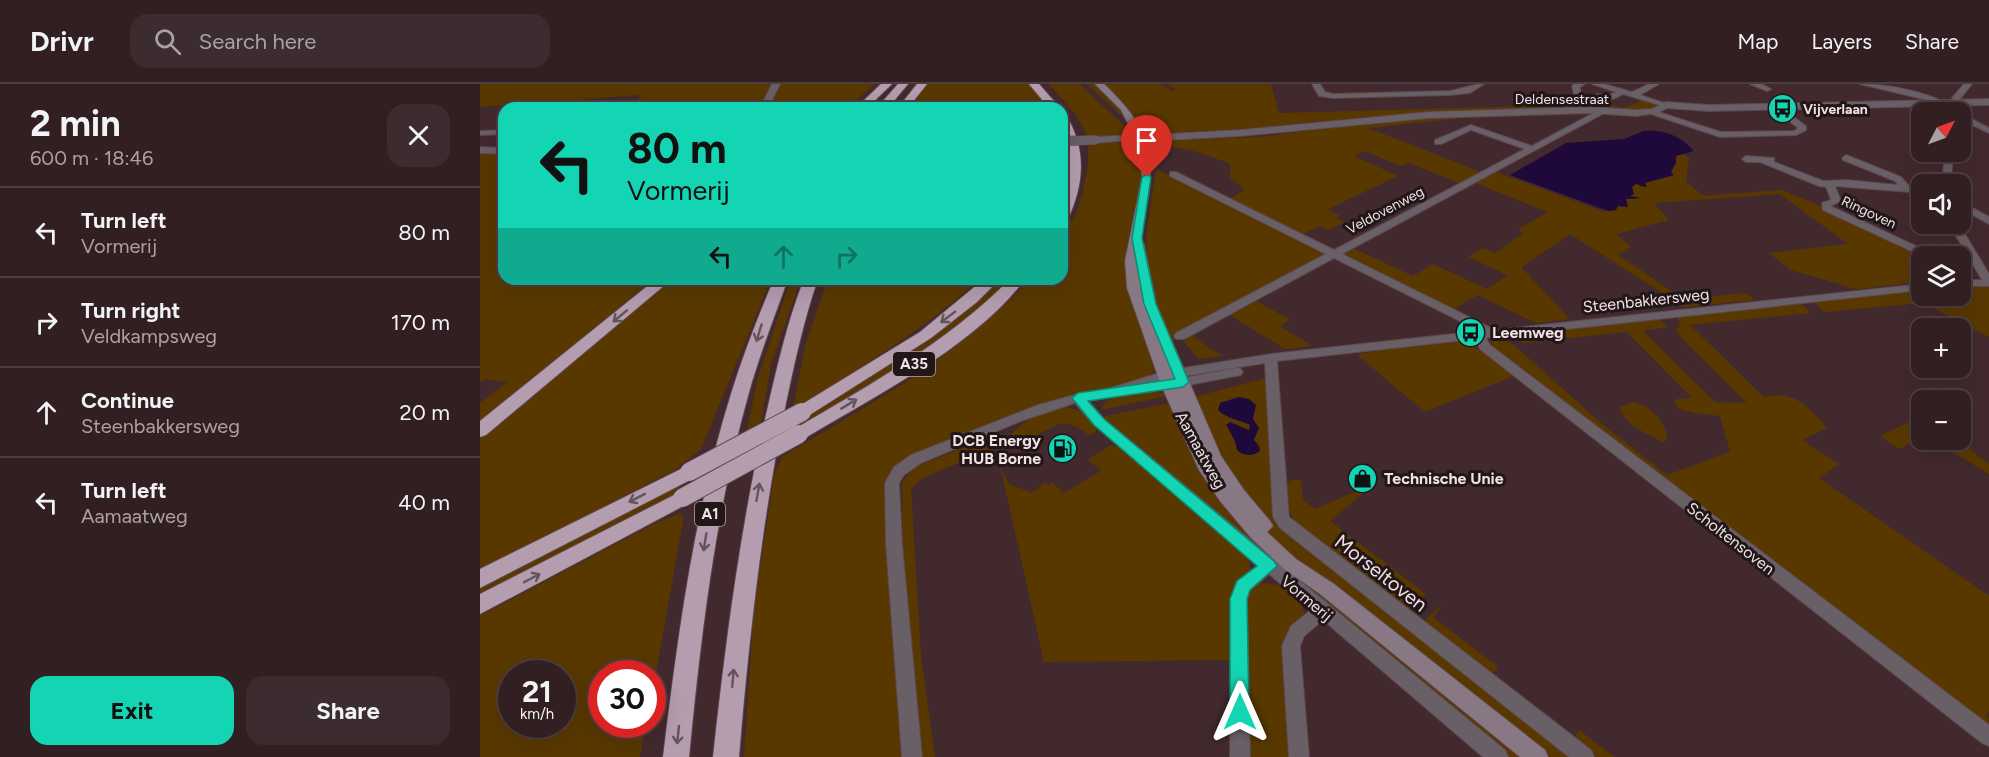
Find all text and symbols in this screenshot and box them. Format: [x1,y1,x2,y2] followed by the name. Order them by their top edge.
[130,14,550,68] search box
[30,24,94,58] text: Drivr
[151,25,184,58] icon: search
[199,28,316,55] text: Search here
[1738,29,1778,54] text: Map
[1811,29,1872,54] text: Layers
[1905,29,1959,54] text: Share
[1515,91,1609,108] street label: Deldensestraat
[1766,93,1798,125] bus stop icon: Vijverlaan
[1803,101,1868,118] place label: Vijverlaan
[30,102,121,145] text: 2 min
[1911,102,1971,162] north arrow
[1911,102,1971,450] map controls
[387,104,450,167] button: close
[1121,115,1172,177] pin
[627,123,727,174] text: 80 m
[1130,124,1163,157] icon: arrive
[528,126,606,204] icon: left
[30,146,153,170] text: 600 m · 18:46
[627,174,730,207] text: Vormerij
[1911,174,1971,234] button: sound
[1344,183,1427,238] street label: Veldovenweg
[1839,192,1899,233] street label: Ringoven
[81,207,167,234] text: Turn left
[30,216,63,249] icon: left
[398,219,450,246] text: 80 m
[81,234,157,258] text: Vormerij
[704,240,737,273] icon: left
[767,240,800,273] icon: ahead
[830,240,863,273] icon: right
[1911,246,1971,306] button: layers
[1582,284,1710,317] street label: Steenbakkersweg
[81,297,180,324] text: Turn right
[30,306,63,339] icon: right
[391,309,450,336] text: 170 m
[612,310,628,323] one-way arrow
[941,311,957,324] one-way arrow
[1455,316,1487,348] bus stop icon: Leemweg
[1911,318,1971,378] button: +
[753,323,764,342] one-way arrow
[1492,323,1564,342] place label: Leemweg
[81,324,217,348] text: Veldkampsweg
[893,352,935,376] road number: A35
[81,387,174,414] text: Continue
[1911,390,1971,450] button: −
[30,396,63,429] icon: ahead
[840,397,857,409] one-way arrow
[399,399,450,426] text: 20 m
[1172,408,1230,492] street label: Aamaatweg
[81,414,240,438] text: Steenbakkersweg
[952,431,1042,468] place label: DCB Energy HUB Borne
[1046,433,1078,465] fuel station icon: DCB Energy HUB Borne
[1347,462,1379,494] shop icon: Technische Unie
[1384,469,1504,488] place label: Technische Unie
[81,477,167,504] text: Turn left
[753,483,764,502] one-way arrow
[30,486,63,519] icon: left
[398,489,450,516] text: 40 m
[629,493,647,505] one-way arrow
[1683,498,1778,579] street label: Scholtensoven
[695,502,725,526] road number: A1
[81,504,188,528] text: Aamaatweg
[1330,529,1432,617] street label: Morseltoven
[699,532,710,552] one-way arrow
[522,572,540,583] one-way arrow
[1277,572,1336,625] street label: Vormerij
[588,660,666,738] speed limit sign: 30
[728,668,739,688] one-way arrow
[522,673,552,710] text: 21
[30,676,234,745] button: Exit
[246,676,450,745] button: Share
[1208,680,1272,744] position arrow
[520,705,554,723] text: km/h
[672,725,683,745] one-way arrow

